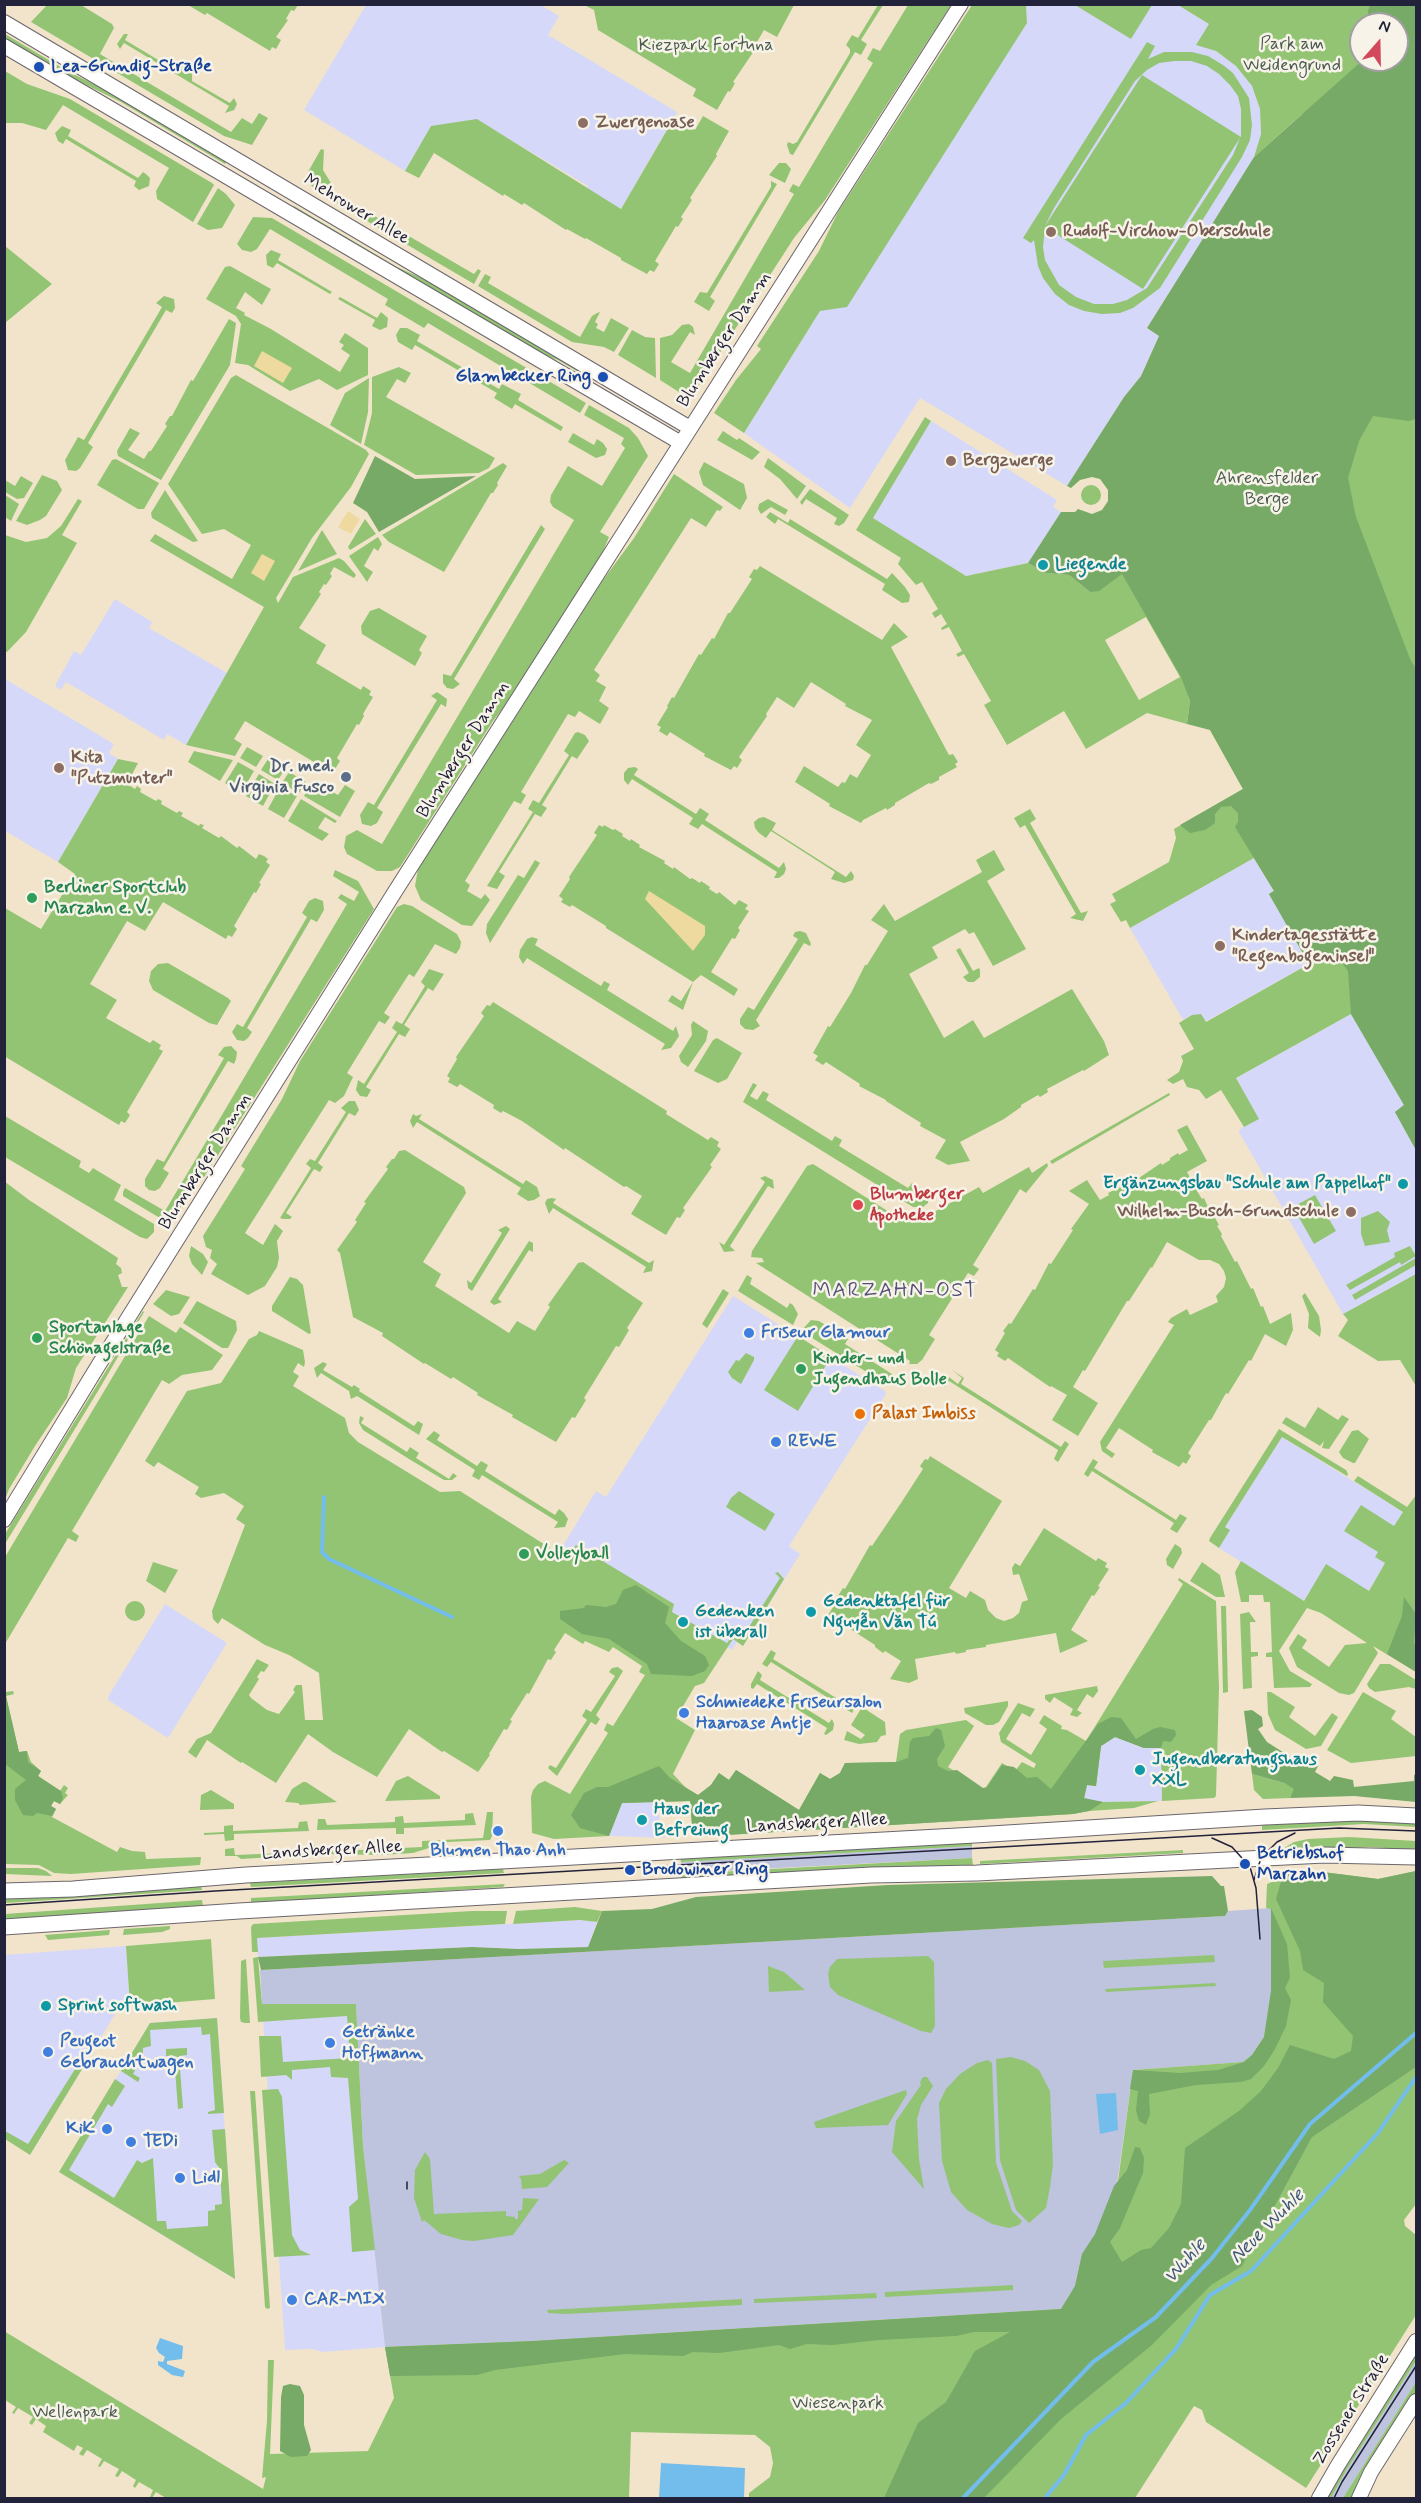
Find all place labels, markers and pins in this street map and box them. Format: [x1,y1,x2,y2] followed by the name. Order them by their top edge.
[51,56,212,78] place label: Lea-Grundig-Straße
[32,60,46,74] marker: Lea-Grundig-Straße
[595,112,695,134] place label: Zwergenoase
[576,116,590,130] marker: Zwergenoase
[1063,221,1271,243] place label: Rudolf-Virchow-Oberschule
[1044,225,1058,239] marker: Rudolf-Virchow-Oberschule
[456,366,591,388] place label: Glambecker Ring
[596,370,610,384] marker: Glambecker Ring
[963,450,1053,472] place label: Bergzwerge
[944,454,958,468] marker: Bergzwerge
[1055,554,1126,576] place label: Liegende
[1036,558,1050,572] marker: Liegende
[71,747,173,789] place label: Kita "Putzmunter"
[229,756,334,798] place label: Dr. med. Virginia Fusco
[52,761,66,775] marker: Kita "Putzmunter"
[339,770,353,784] marker: Dr. med. Virginia Fusco
[44,877,186,920] place label: Berliner Sportclub Marzahn e. V.
[25,891,39,905] marker: Berliner Sportclub Marzahn e. V.
[1232,925,1376,968] place label: Kindertagesstätte "Regenbogeninsel"
[1213,939,1227,953] marker: Kindertagesstätte "Regenbogeninsel"
[1103,1173,1391,1195] place label: Ergänzungsbau "Schule am Pappelhof"
[1396,1177,1410,1191] marker: Ergänzungsbau "Schule am Pappelhof"
[870,1184,964,1226] place label: Blumberger Apotheke
[851,1198,865,1212] marker: Blumberger Apotheke
[1117,1201,1339,1223] place label: Wilhelm-Busch-Grundschule
[1344,1205,1358,1219] marker: Wilhelm-Busch-Grundschule
[49,1317,171,1360] place label: Sportanlage Schönagelstraße
[761,1322,891,1344] place label: Friseur Glamour
[742,1326,756,1340] marker: Friseur Glamour
[30,1331,44,1345] marker: Sportanlage Schönagelstraße
[813,1348,947,1390] place label: Kinder- und Jugendhaus Bolle
[794,1362,808,1376] marker: Kinder- und Jugendhaus Bolle
[872,1403,976,1425] place label: Palast Imbiss
[853,1407,867,1421] marker: Palast Imbiss
[788,1431,837,1453] place label: REWE
[769,1435,783,1449] marker: REWE
[536,1543,609,1565] place label: Volleyball
[517,1547,531,1561] marker: Volleyball
[823,1591,950,1634] place label: Gedenktafel für Nguyễn Văn Tú
[695,1601,775,1644] place label: Gedenken ist überall
[804,1605,818,1619] marker: Gedenktafel für Nguyễn Văn Tú
[676,1615,690,1629] marker: Gedenken ist überall
[696,1692,882,1734] place label: Schmiedeke Friseursalon Haaroase Antje
[677,1706,691,1720] marker: Schmiedeke Friseursalon Haaroase Antje
[1152,1749,1317,1792] place label: Jugendberatungshaus XXL
[1133,1763,1147,1777] marker: Jugendberatungshaus XXL
[654,1799,729,1842] place label: Haus der Befreiung
[635,1813,649,1827] marker: Haus der Befreiung
[491,1824,505,1838] marker: Blumen Thao Anh
[430,1840,566,1862] place label: Blumen Thao Anh
[1257,1843,1344,1886] place label: Betriebshof Marzahn
[1238,1857,1252,1871] marker: Betriebshof Marzahn
[642,1859,768,1881] place label: Brodowiner Ring
[623,1863,637,1877] marker: Brodowiner Ring
[58,1995,177,2017] place label: Sprint softwash
[39,1999,53,2013] marker: Sprint softwash
[342,2022,423,2064] place label: Getränke Hoffmann
[60,2031,194,2074] place label: Peugeot Gebrauchtwagen
[323,2036,337,2050] marker: Getränke Hoffmann
[41,2045,55,2059] marker: Peugeot Gebrauchtwagen
[66,2118,95,2140] place label: KiK
[100,2122,114,2136] marker: KiK
[143,2131,178,2153] place label: TEDi
[124,2135,138,2149] marker: TEDi
[192,2167,220,2189] place label: Lidl
[173,2171,187,2185] marker: Lidl
[304,2289,385,2311] place label: CAR-MIX
[285,2293,299,2307] marker: CAR-MIX

